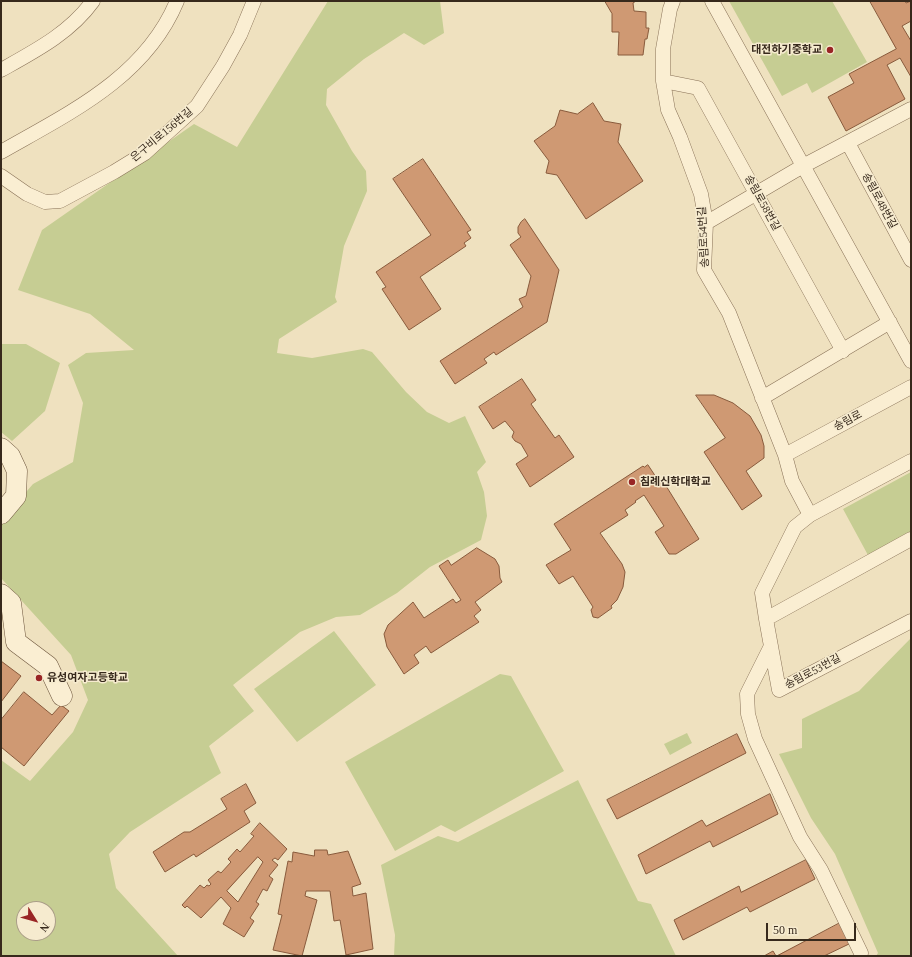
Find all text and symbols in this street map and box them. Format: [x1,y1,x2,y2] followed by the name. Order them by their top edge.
[751,43,822,57] place label: 대전하기중학교
[825,45,835,55] marker: 대전하기중학교
[128,105,196,165] street label: 은구비로156번길
[859,171,899,231] street label: 송림로48번길
[741,173,783,233] street label: 송림로58번길
[696,206,712,268] street label: 송림로54번길
[831,408,865,434] street label: 송림로
[640,475,711,489] place label: 침례신학대학교
[627,477,637,487] marker: 침례신학대학교
[783,652,843,692] street label: 송림로53번길
[47,671,128,685] place label: 유성여자고등학교
[34,673,44,683] marker: 유성여자고등학교
[16,901,56,941] north arrow
[768,915,858,941] scale bar
[38,921,52,934] text: N
[773,923,797,937] text: 50 m

